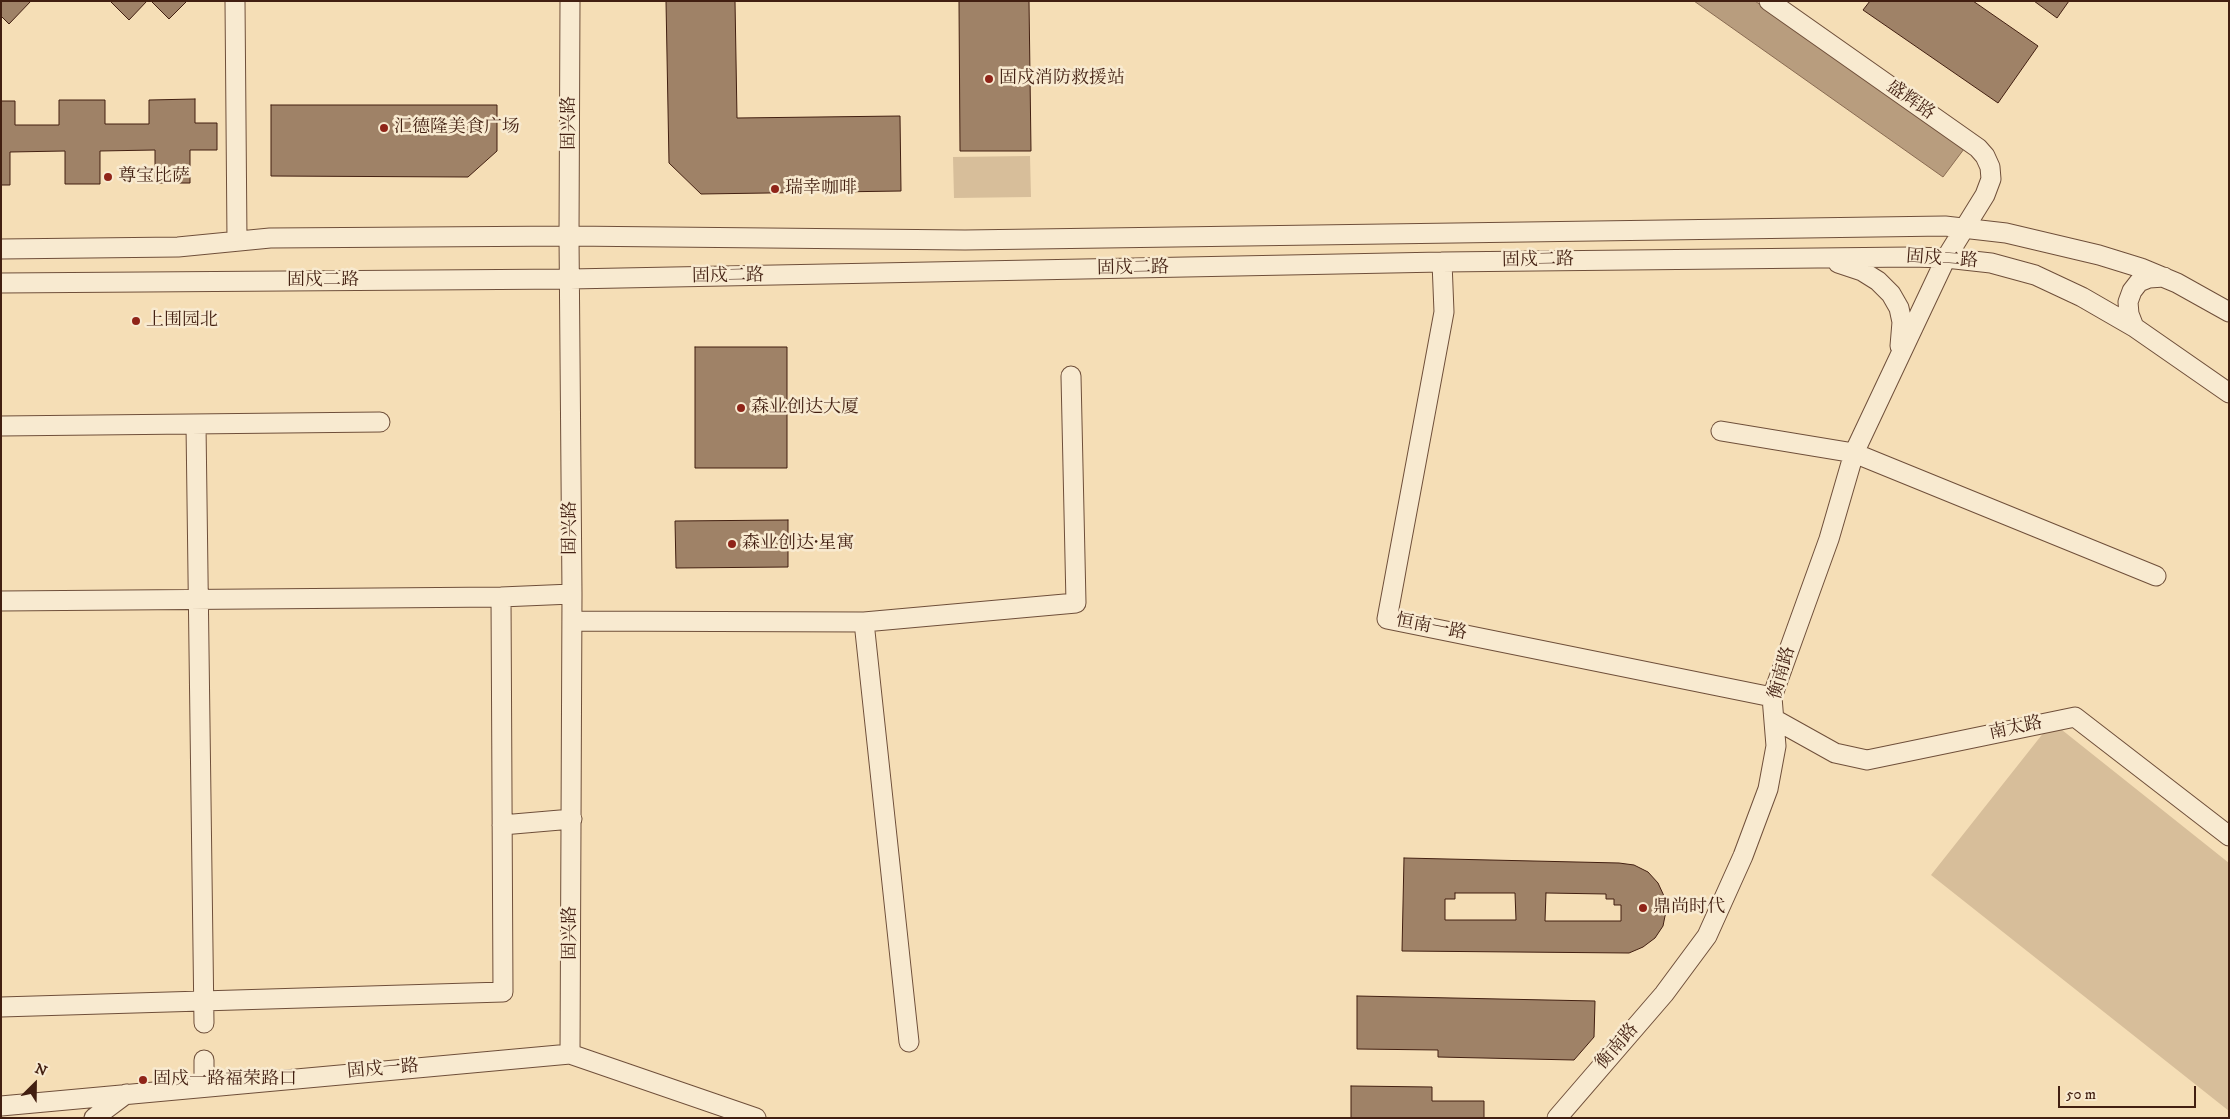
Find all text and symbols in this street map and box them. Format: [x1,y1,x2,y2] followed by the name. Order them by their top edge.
[999,68,1125,90] place label: 固戍消防救援站
[983,73,995,85] marker: 固戍消防救援站
[1882,77,1938,125] street label: 盛辉路
[559,96,581,150] street label: 固兴路
[394,117,520,139] place label: 汇德隆美食广场
[378,122,390,134] marker: 汇德隆美食广场
[118,166,190,188] place label: 尊宝比萨
[102,171,114,183] marker: 尊宝比萨
[785,178,857,200] place label: 瑞幸咖啡
[769,183,781,195] marker: 瑞幸咖啡
[1905,247,1979,273] street label: 固戍二路
[1502,250,1574,272] street label: 固戍二路
[1097,258,1169,280] street label: 固戍二路
[692,266,764,288] street label: 固戍二路
[287,270,359,292] street label: 固戍二路
[146,310,218,332] place label: 上围园北
[130,315,142,327] marker: 上围园北
[751,397,859,419] place label: 森业创达大厦
[735,402,747,414] marker: 森业创达大厦
[560,501,582,555] street label: 固兴路
[742,533,854,555] place label: 森业创达·星寓
[726,538,738,550] marker: 森业创达·星寓
[1394,611,1468,645] street label: 恒南一路
[1765,644,1801,702] street label: 衡南路
[1987,713,2045,745] street label: 南太路
[1653,897,1725,919] place label: 鼎尚时代
[1637,902,1649,914] marker: 鼎尚时代
[560,906,582,960] street label: 固兴路
[1592,1020,1644,1074] street label: 衡南路
[346,1056,420,1084] street label: 固戍一路
[10,1059,60,1109] north arrow
[32,1060,50,1081] text: N
[153,1069,297,1091] place label: 固戍一路福荣路口
[137,1074,149,1086] marker: 固戍一路福荣路口
[2060,1076,2198,1108] scale bar
[2066,1085,2096,1104] text: 50 m

